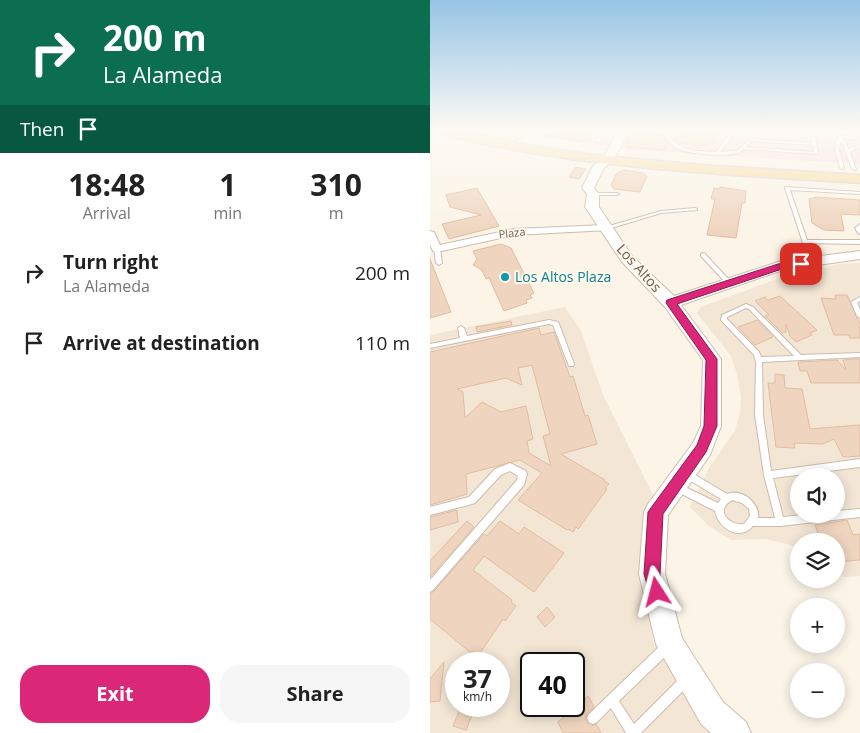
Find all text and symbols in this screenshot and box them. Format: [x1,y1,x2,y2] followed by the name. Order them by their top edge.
[103,14,207,61] text: 200 m
[20,20,85,85] icon: right
[103,59,223,89] text: La Alameda
[74,115,102,143] icon: arrive
[20,116,64,142] text: Then
[68,164,145,205] text: 18:48
[219,164,236,205] text: 1
[310,164,362,205] text: 310
[83,202,131,224] text: Arrival
[214,202,242,224] text: min
[329,202,344,224] text: m
[498,223,526,242] street label: Plaza
[613,240,666,296] street label: Los Altos
[780,243,822,285] pin
[63,249,158,275] text: Turn right
[787,250,815,278] icon: arrive
[20,259,48,287] icon: right
[355,260,410,286] text: 200 m
[515,267,611,286] place label: Los Altos Plaza
[499,271,511,283] marker: Los Altos Plaza
[63,275,150,297] text: La Alameda
[20,329,48,357] icon: arrive
[63,330,260,356] text: Arrive at destination
[355,330,410,356] text: 110 m
[790,468,845,718] map controls
[790,468,845,523] button: sound
[790,533,845,588] button: layers
[630,565,682,617] position arrow
[790,598,845,653] button: +
[520,652,585,717] speed limit sign: 40
[463,661,492,695] text: 37
[790,663,845,718] button: −
[20,665,210,723] button: Exit
[220,665,410,723] button: Share
[463,688,492,705] text: km/h

